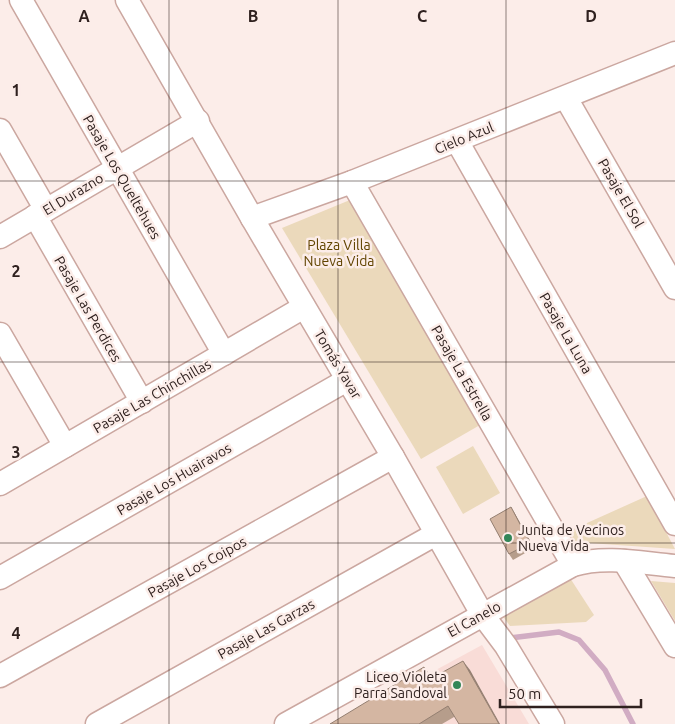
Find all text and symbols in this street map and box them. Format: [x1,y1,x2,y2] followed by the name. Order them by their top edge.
[78,7,90,25] text: A
[248,7,258,25] text: B
[417,7,427,25] text: C
[585,7,597,25] text: D
[11,81,21,99] text: 1
[80,112,164,242] street label: Pasaje Los Queltehues
[432,119,496,157] street label: Cielo Azul
[595,156,647,231] street label: Pasaje El Sol
[40,170,106,218] street label: El Durazno
[303,237,375,269] park label: Plaza Villa Nueva Vida
[51,253,125,365] street label: Pasaje Las Perdices
[11,262,21,280] text: 2
[536,290,596,376] street label: Pasaje La Luna
[428,322,496,424] street label: Pasaje La Estrella
[311,326,365,402] street label: Tomás Yavar
[90,356,214,436] street label: Pasaje Las Chinchillas
[114,440,234,518] street label: Pasaje Los Huairavos
[11,443,21,461] text: 3
[518,522,624,554] place label: Junta de Vecinos Nueva Vida
[502,532,514,544] marker: Junta de Vecinos Nueva Vida
[145,533,249,601] street label: Pasaje Los Coipos
[215,596,317,662] street label: Pasaje Las Garzas
[445,598,503,640] street label: El Canelo
[11,624,21,642] text: 4
[354,669,447,701] place label: Liceo Violeta Parra Sandoval
[500,676,641,708] scale bar
[451,679,463,691] marker: Liceo Violeta Parra Sandoval
[508,685,541,702] text: 50 m

